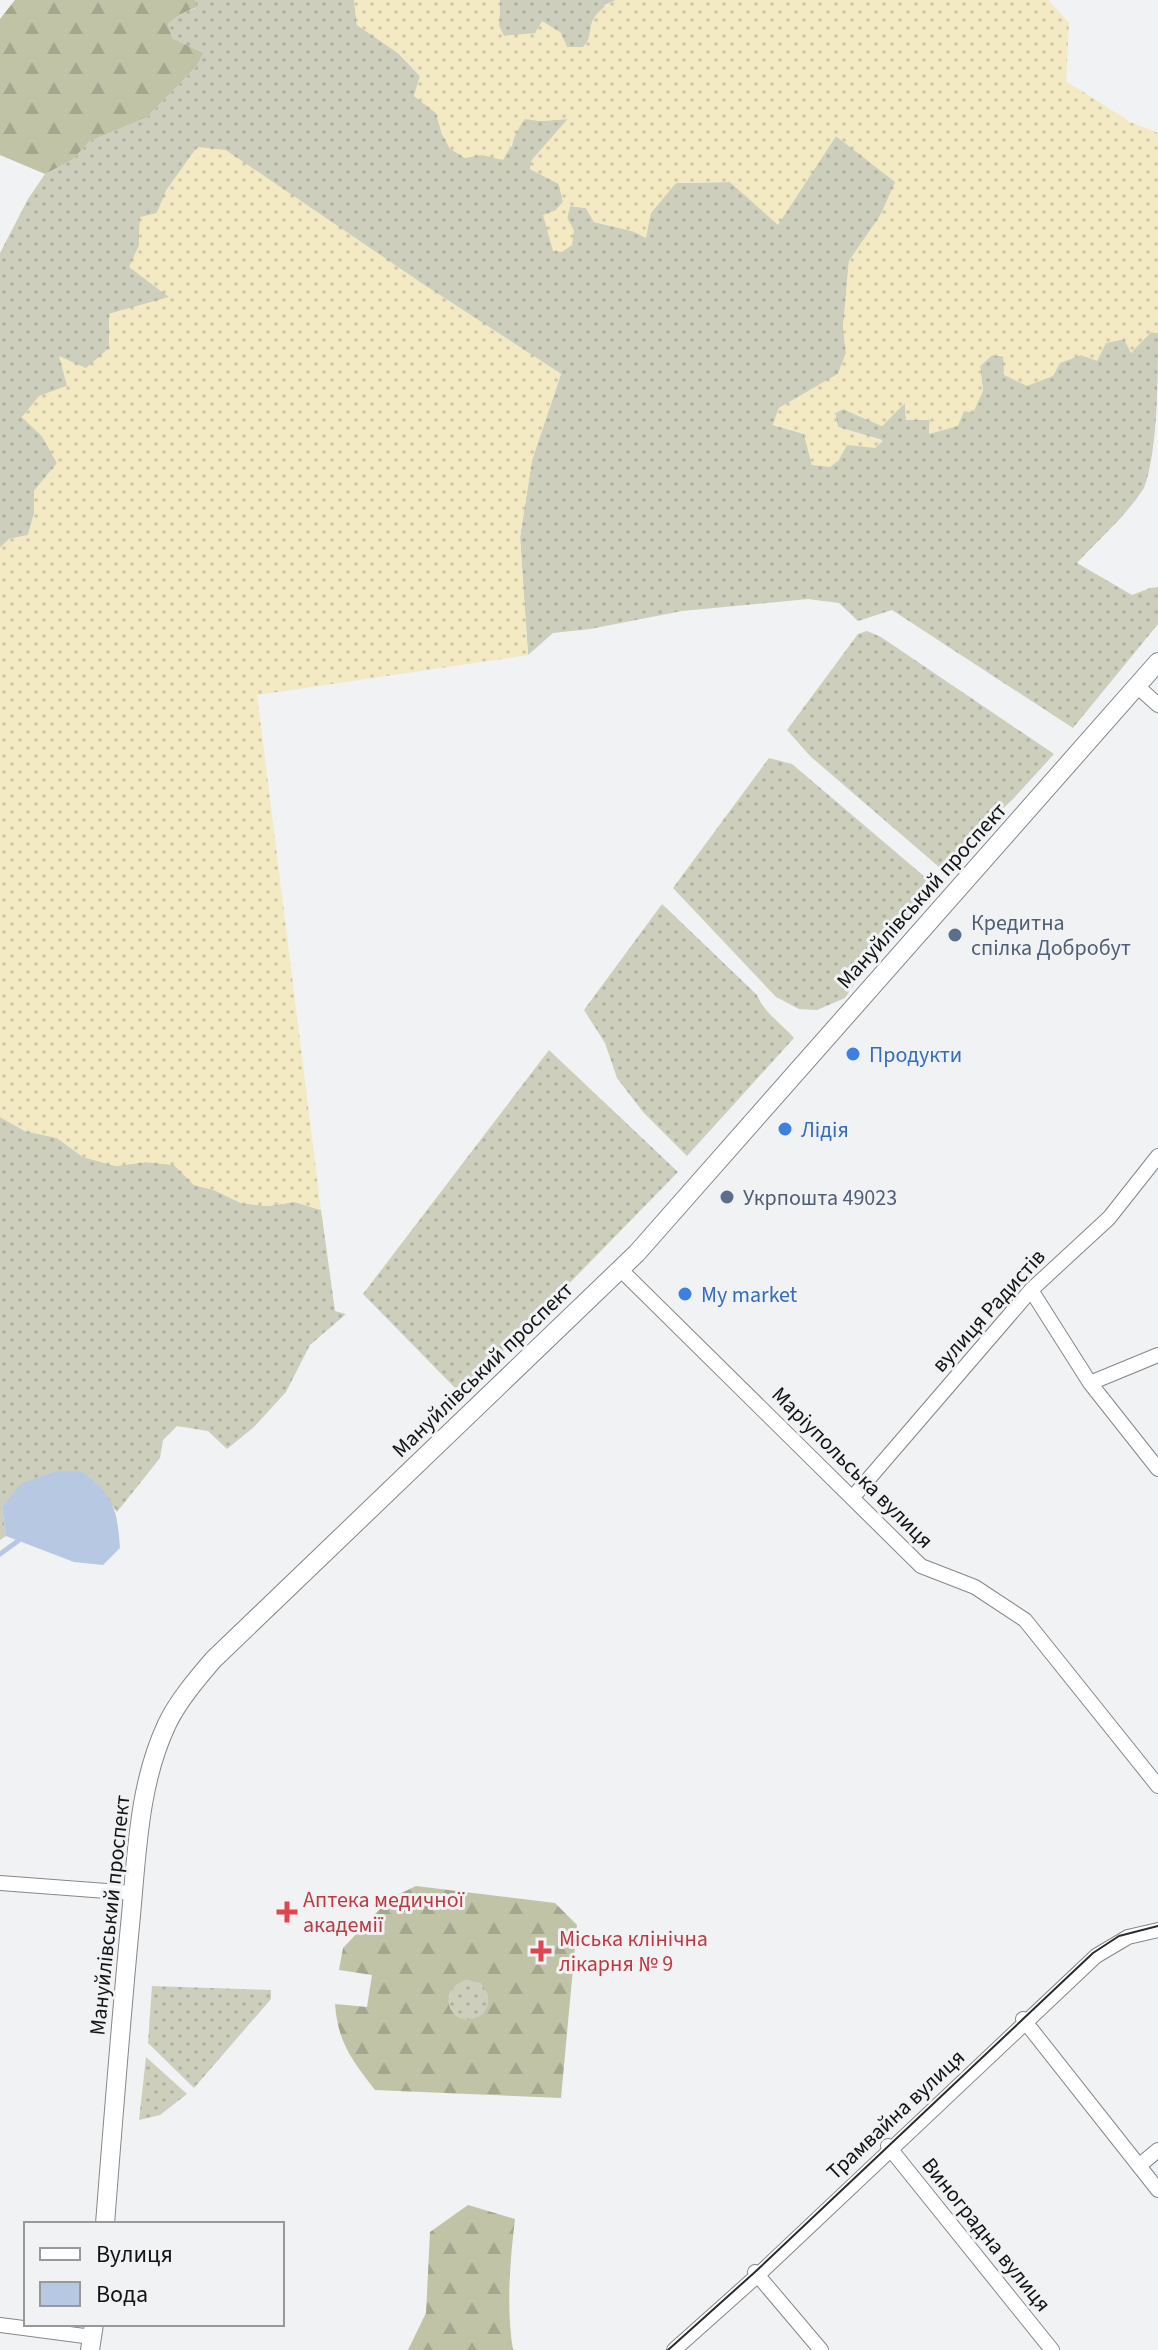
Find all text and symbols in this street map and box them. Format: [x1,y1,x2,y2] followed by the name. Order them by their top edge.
[829,795,1014,996] street label: Мануйлівський проспект
[971,907,1131,964] place label: Кредитна спілка Добробут
[946,926,964,944] marker: Кредитна спілка Добробут
[869,1039,962,1071] place label: Продукти
[844,1045,862,1063] marker: Продукти
[801,1114,849,1146] place label: Лідія
[776,1120,794,1138] marker: Лідія
[743,1182,897,1214] place label: Укрпошта 49023
[718,1188,736,1206] marker: Укрпошта 49023
[924,1242,1053,1380] street label: вулиця Радистів
[385,1274,581,1465] street label: Мануйлівський проспект
[701,1279,798,1311] place label: My market
[676,1285,694,1303] marker: My market
[764,1380,940,1556] street label: Маріупольська вулиця
[81,1793,139,2037] street label: Мануйлівський проспект
[303,1884,465,1941] place label: Аптека медичної академії
[278,1903,296,1921] marker: Аптека медичної академії
[559,1923,708,1980] place label: Міська клінічна лікарня № 9
[530,1940,552,1962] marker: Міська клінічна лікарня № 9
[819,2042,972,2188] street label: Трамвайна вулиця
[914,2151,1059,2319] street label: Виноградна вулиця
[24,2222,284,2326] legend
[96,2237,173,2272] text: Вулиця
[96,2277,148,2312] text: Вода

